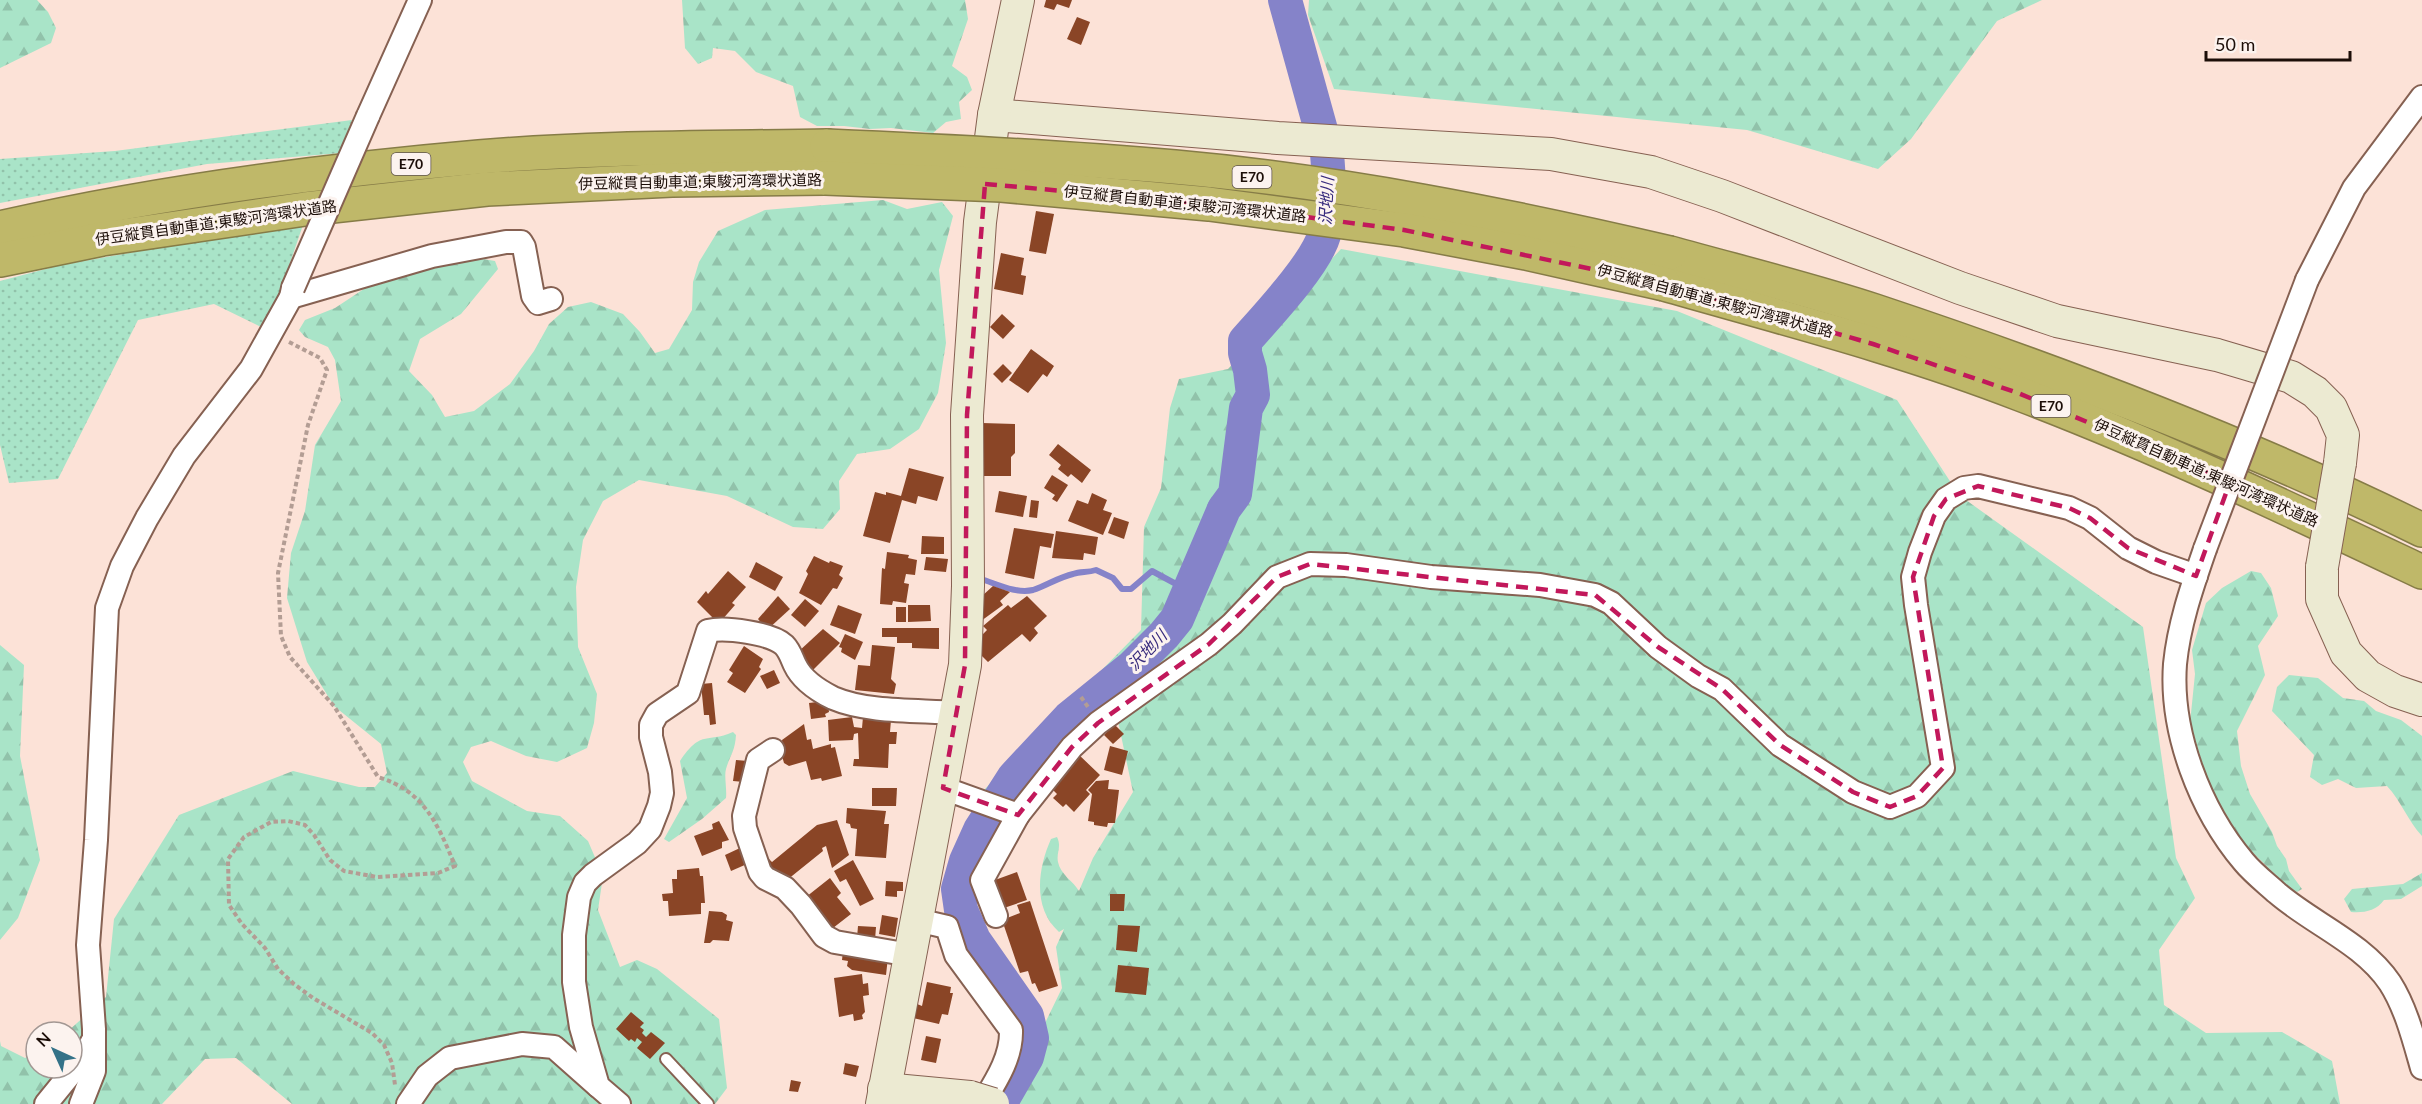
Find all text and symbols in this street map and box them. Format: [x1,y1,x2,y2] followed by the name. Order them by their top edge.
[2206,24,2350,62] scale bar
[2215,33,2255,55] text: 50 m
[392,153,430,175] road number: E70
[1232,166,1272,188] road number: E70
[578,170,822,192] street label: 伊豆縦貫自動車道;東駿河湾環状道路
[1315,175,1336,225] water label: 沢地川
[1063,181,1307,225] street label: 伊豆縦貫自動車道;東駿河湾環状道路
[94,196,338,248] street label: 伊豆縦貫自動車道;東駿河湾環状道路
[1595,260,1835,340] street label: 伊豆縦貫自動車道;東駿河湾環状道路
[2032,395,2070,417] road number: E70
[2091,414,2321,530] street label: 伊豆縦貫自動車道;東駿河湾環状道路
[1123,624,1172,674] water label: 沢地川
[24,1020,84,1080] north arrow
[32,1028,54,1050] text: N

